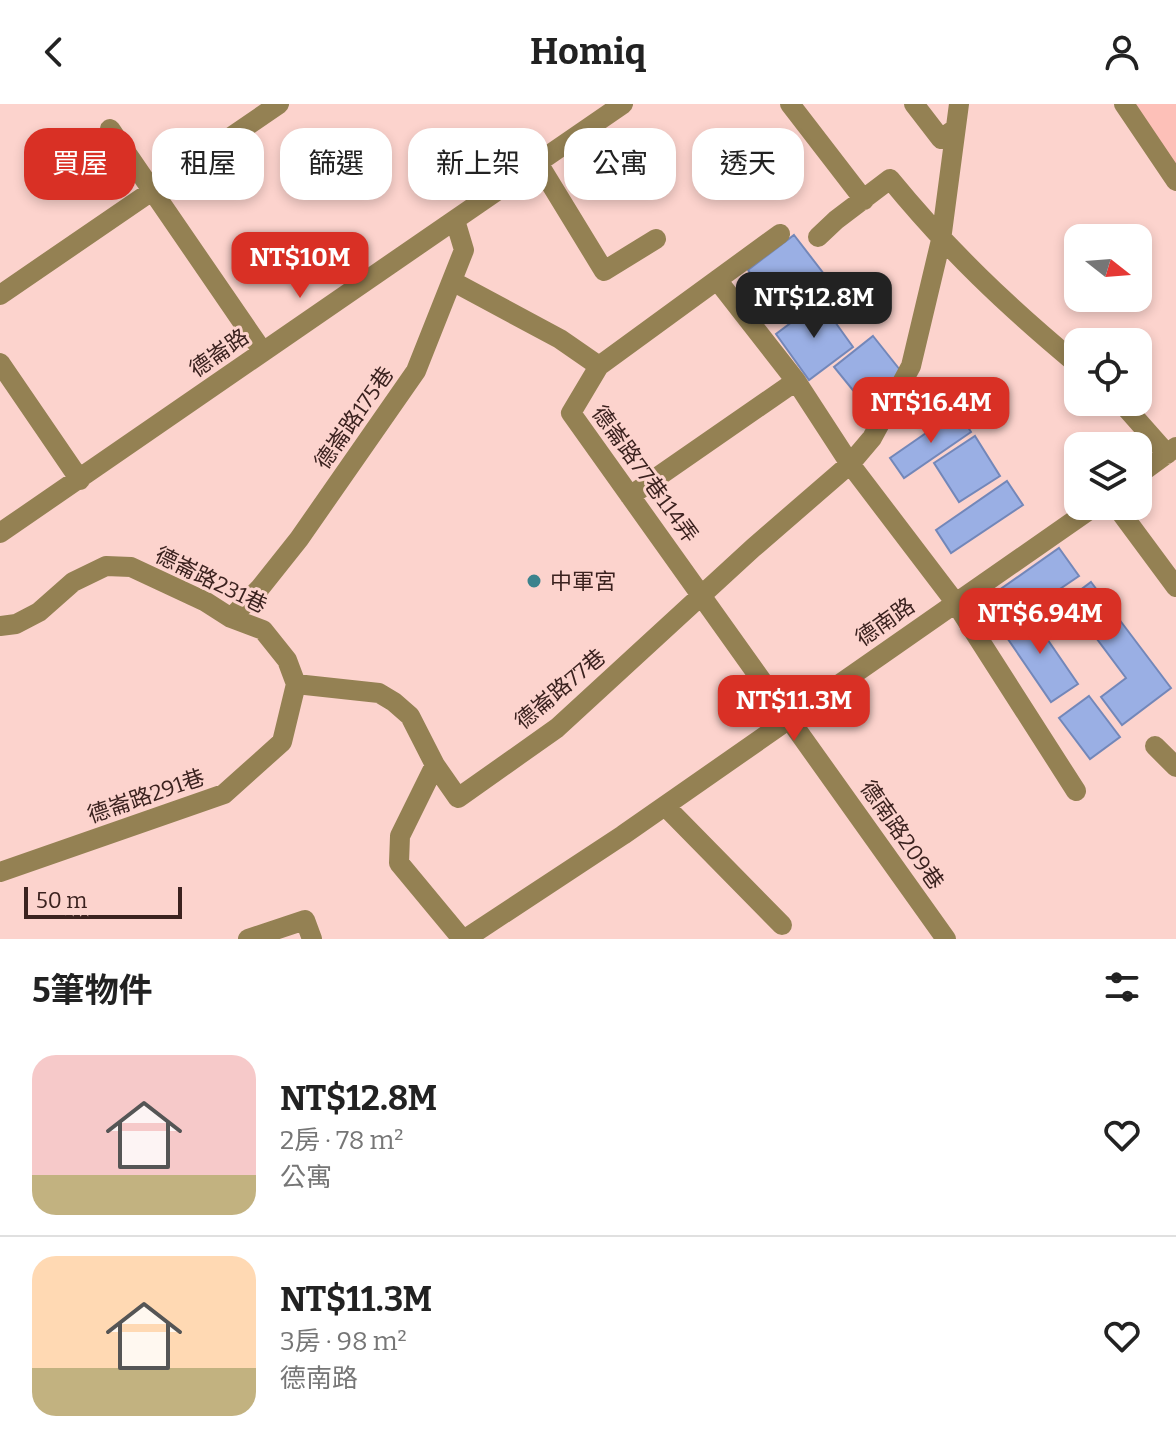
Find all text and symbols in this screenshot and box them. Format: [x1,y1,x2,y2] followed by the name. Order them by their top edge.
[32,30,76,74] icon: back
[530,30,646,74] text: Homiq
[1100,30,1144,74] icon: person
[24,128,136,200] chip: 買屋
[152,128,264,200] chip: 租屋
[280,128,392,200] chip: 篩選
[408,128,548,200] chip: 新上架
[564,128,676,200] chip: 公寓
[692,128,804,200] chip: 透天
[1064,224,1152,312] north arrow
[1064,224,1152,520] map controls
[235,232,365,300] pin: NT$10M
[250,242,351,273] text: NT$10M
[731,272,897,340] pin: NT$12.8M
[754,282,874,313] text: NT$12.8M
[184,323,254,383] street label: 德崙路
[1064,328,1152,416] button: locate
[309,361,399,475] street label: 德崙路175巷
[848,377,1014,445] pin: NT$16.4M
[870,387,992,418] text: NT$16.4M
[586,400,704,548] street label: 德崙路77巷114弄
[1064,432,1152,520] button: layers
[151,541,271,619] street label: 德崙路231巷
[550,568,616,595] place label: 中軍宮
[525,572,543,590] marker: 中軍宮
[957,588,1123,656] pin: NT$6.94M
[850,592,920,652] street label: 德南路
[977,598,1103,629] text: NT$6.94M
[509,643,611,735] street label: 德崙路77巷
[711,675,877,743] pin: NT$11.3M
[736,685,852,716] text: NT$11.3M
[84,763,208,829] street label: 德崙路291巷
[855,775,949,895] street label: 德南路209巷
[24,883,182,919] scale bar
[36,887,87,914] text: 50 m
[1100,965,1144,1009] icon: filters
[32,970,153,1011] text: 5筆物件
[280,1078,437,1119] text: NT$12.8M
[96,1087,192,1183] icon: home
[1100,1113,1144,1157] icon: heart
[280,1125,404,1156] text: 2房 · 78 m²
[280,1162,332,1193] text: 公寓
[280,1279,432,1320] text: NT$11.3M
[96,1288,192,1384] icon: home
[1100,1314,1144,1358] icon: heart
[280,1326,407,1357] text: 3房 · 98 m²
[280,1363,358,1394] text: 德南路

